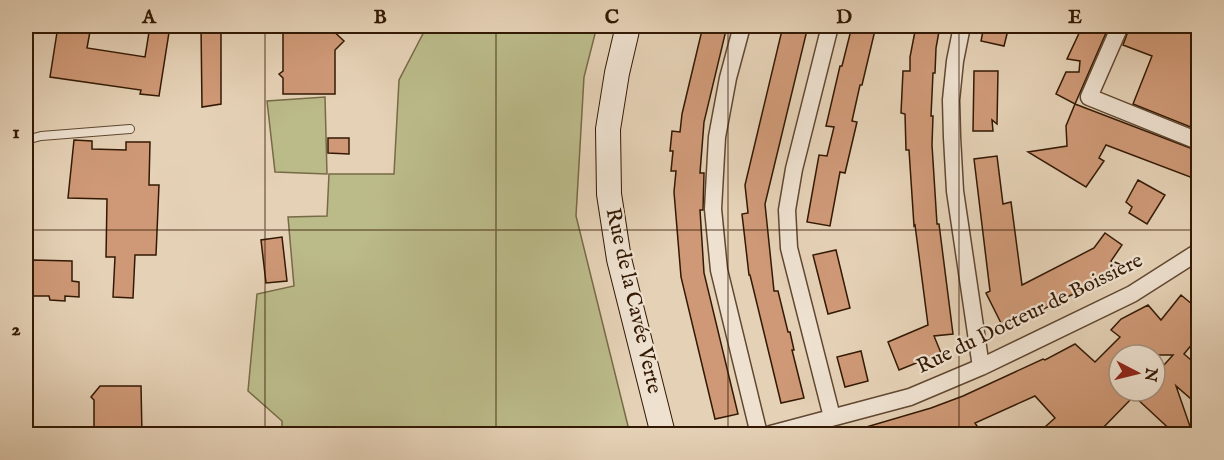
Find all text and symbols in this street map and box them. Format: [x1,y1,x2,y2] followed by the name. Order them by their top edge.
[141,5,157,30] text: A
[373,5,387,30] text: B
[605,5,619,30] text: C
[836,5,852,30] text: D
[1068,5,1082,30] text: E
[12,120,20,145] text: 1
[599,206,668,397] street label: Rue de la Cavée Verte
[912,247,1148,381] street label: Rue du Docteur de Boissière
[11,317,21,342] text: 2
[1107,343,1167,403] north arrow
[1139,366,1161,383] text: N

